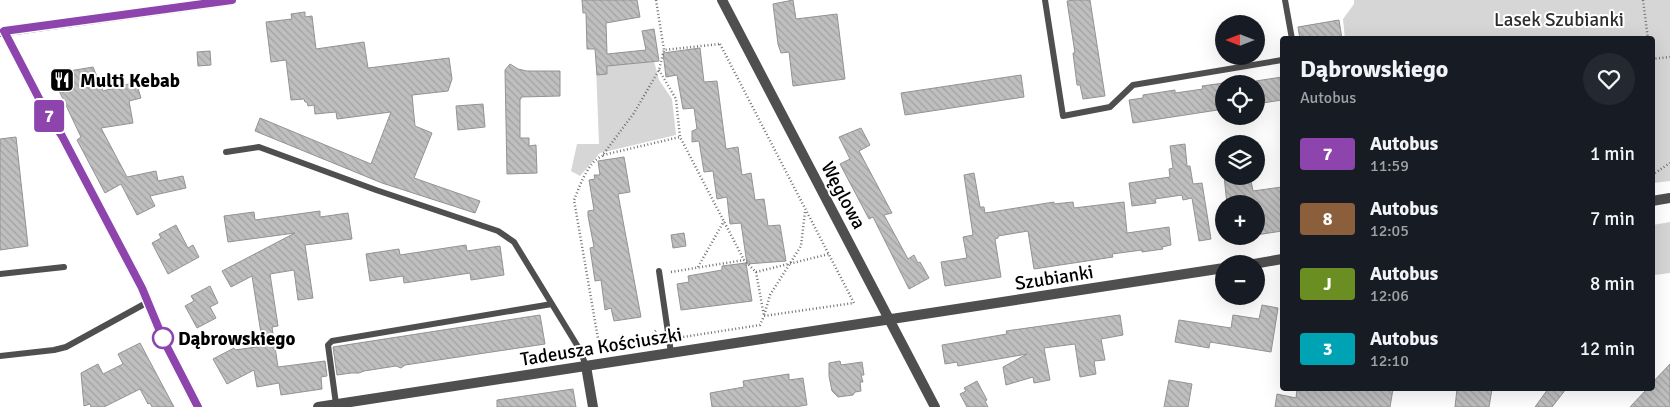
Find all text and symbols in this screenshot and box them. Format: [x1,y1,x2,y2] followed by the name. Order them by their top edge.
[1494,8,1624,32] park label: Lasek Szubianki
[1215,15,1265,65] north arrow
[1215,15,1265,305] map controls
[1583,53,1635,105] button: heart
[1300,54,1448,84] text: Dąbrowskiego
[49,67,75,93] restaurant icon: Multi Kebab
[80,69,180,93] place label: Multi Kebab
[1215,75,1265,125] button: locate
[1300,88,1356,108] text: Autobus
[33,100,65,132] line badge: 7
[44,105,54,127] text: 7
[1370,132,1438,156] text: Autobus
[1215,135,1265,185] button: layers
[1590,142,1635,166] text: 1 min
[1323,143,1332,165] text: 7
[1370,156,1409,176] text: 11:59
[815,158,871,233] street label: Węglowa
[1215,195,1265,245] button: +
[1370,197,1438,221] text: Autobus
[1590,207,1635,231] text: 7 min
[1323,208,1332,230] text: 8
[1370,221,1409,241] text: 12:05
[1215,255,1265,305] button: −
[1013,260,1095,296] street label: Szubianki
[1370,262,1438,286] text: Autobus
[1590,272,1635,296] text: 8 min
[1323,273,1332,295] text: J
[1370,286,1409,306] text: 12:06
[519,322,684,372] street label: Tadeusza Kościuszki
[152,327,174,349] marker: Dąbrowskiego
[178,327,296,351] place label: Dąbrowskiego
[1370,327,1438,351] text: Autobus
[1580,337,1635,361] text: 12 min
[1323,338,1332,360] text: 3
[1370,351,1409,371] text: 12:10

